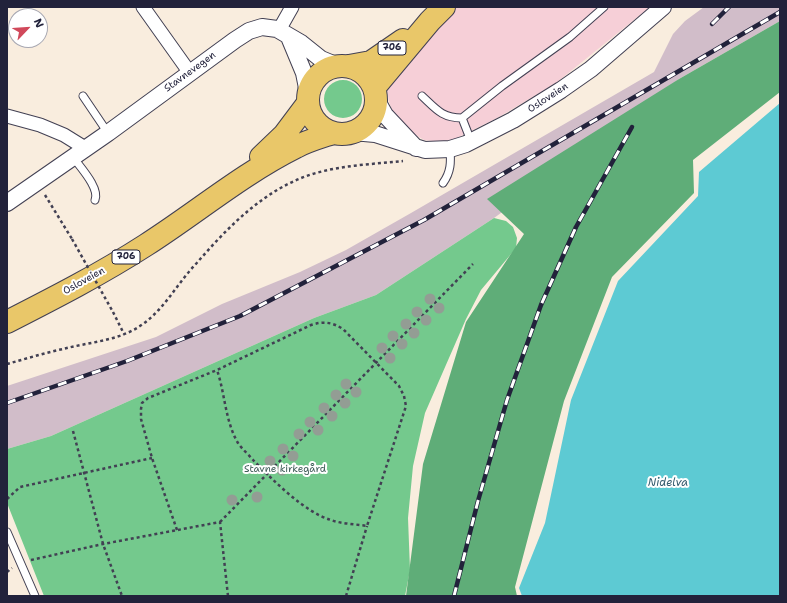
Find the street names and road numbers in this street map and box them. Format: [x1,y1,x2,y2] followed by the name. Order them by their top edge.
[378,41,406,55] road number: 706
[162,49,218,95] street label: Stavnevegen
[526,81,570,115] street label: Osloveien
[112,250,140,264] road number: 706
[61,265,107,297] street label: Osloveien

